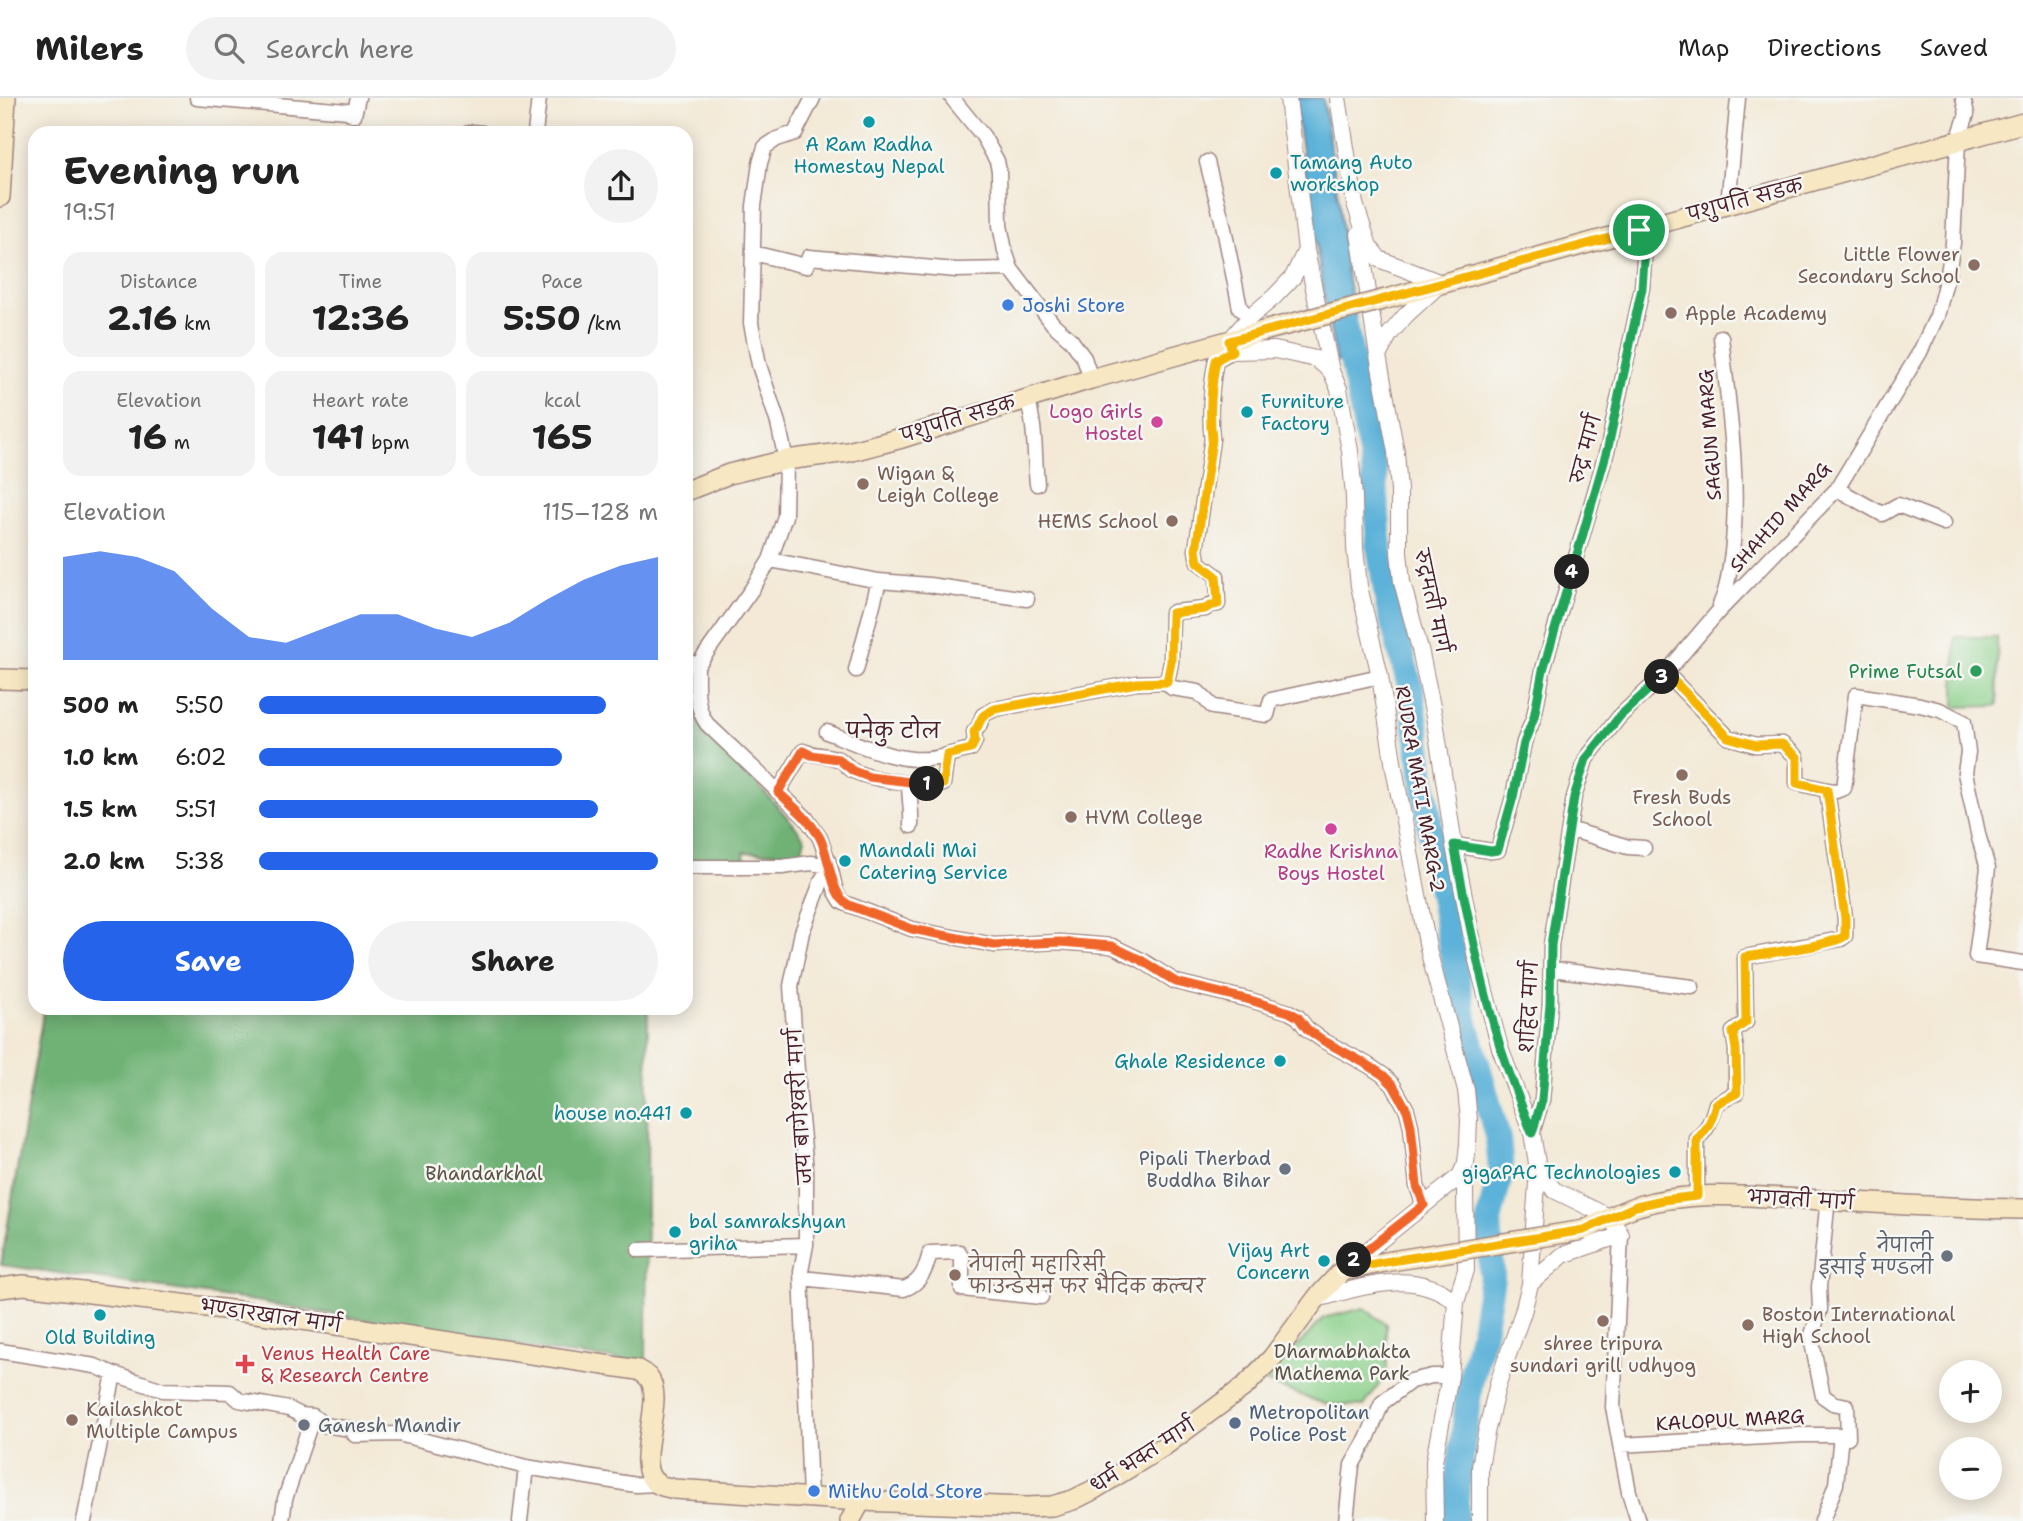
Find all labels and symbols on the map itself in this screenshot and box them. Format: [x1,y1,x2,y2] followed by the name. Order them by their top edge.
[861,114,877,130] marker: A Ram Radha Homestay Nepal
[794,132,945,179] place label: A Ram Radha Homestay Nepal
[1290,150,1413,197] place label: Tamang Auto workshop
[1268,165,1284,181] marker: Tamang Auto workshop
[1683,169,1807,229] street label: पशुपति सडक
[1609,200,1669,260] pin
[1798,242,1960,289] place label: Little Flower Secondary School
[1966,257,1982,273] marker: Little Flower Secondary School
[1022,293,1125,318] place label: Joshi Store
[1000,297,1016,313] marker: Joshi Store
[1685,301,1827,326] place label: Apple Academy
[1663,305,1679,321] marker: Apple Academy
[1693,369,1727,501] street label: SAGUN MARG
[896,386,1020,450] street label: पशुपति सडक
[1261,389,1344,436] place label: Furniture Factory
[1049,399,1143,446] place label: Logo Girls Hostel
[1239,404,1255,420] marker: Furniture Factory
[1562,409,1608,487] street label: रुद्र मार्ग
[1149,414,1165,430] marker: Logo Girls Hostel
[1724,457,1836,577] street label: SHAHID MARG
[877,461,999,508] place label: Wigan & Leigh College
[855,476,871,492] marker: Wigan & Leigh College
[1037,509,1158,534] place label: HEMS School
[1164,513,1180,529] marker: HEMS School
[1409,545,1458,657] street label: रुद्रमती मार्ग
[1554,554,1590,589] pin: 4
[1849,659,1962,684] place label: Prime Futsal
[1644,660,1680,694] pin: 3
[1968,663,1984,679] marker: Prime Futsal
[1390,684,1450,894] street label: RUDRA MATI MARG-2
[845,713,942,747] district label: पनेकु टोल
[909,766,944,802] pin: 1
[1674,767,1690,783] marker: Fresh Buds School
[1632,785,1732,832] place label: Fresh Buds School
[1085,805,1203,830] place label: HVM College
[1063,809,1079,825] marker: HVM College
[1323,821,1339,837] marker: Radhe Krishna Boys Hostel
[859,838,1008,885] place label: Mandali Mai Catering Service
[1264,839,1398,886] place label: Radhe Krishna Boys Hostel
[837,853,853,869] marker: Mandali Mai Catering Service
[1511,958,1544,1054] street label: शहिद मार्ग
[779,1025,818,1186] street label: जय बागेश्वरी मार्ग
[1114,1049,1266,1074] place label: Ghale Residence
[1272,1053,1288,1069] marker: Ghale Residence
[554,1101,672,1126] place label: house no.441
[678,1105,694,1121] marker: house no.441
[1139,1146,1271,1193] place label: Pipali Therbad Buddha Bihar
[1462,1160,1661,1185] place label: gigaPAC Technologies
[425,1161,543,1186] park label: Bhandarkhal
[1277,1161,1293,1177] marker: Pipali Therbad Buddha Bihar
[1667,1164,1683,1180] marker: gigaPAC Technologies
[1746,1182,1857,1215] street label: भगवती मार्ग
[689,1209,846,1256] place label: bal samrakshyan griha
[667,1224,683,1240] marker: bal samrakshyan griha
[1818,1230,1934,1280] place label: नेपाली इसाई मण्डली
[1228,1238,1310,1285] place label: Vijay Art Concern
[1336,1242,1372,1278] pin: 2
[1939,1248,1955,1264] marker: नेपाली इसाई मण्डली
[968,1249,1207,1299] place label: नेपाली महारिसी फाउन्डेसन फर भैदिक कल्चर
[1316,1253,1332,1269] marker: Vijay Art Concern
[947,1267,963,1283] marker: नेपाली महारिसी फाउन्डेसन फर भैदिक कल्चर
[199,1291,345,1339] street label: भण्डारखाल मार्ग
[1762,1302,1956,1349] place label: Boston International High School
[92,1307,108,1323] marker: Old Building
[1595,1313,1611,1329] marker: shree tripura sundari grill udhyog
[1740,1317,1756,1333] marker: Boston International High School
[45,1325,155,1350] place label: Old Building
[1510,1331,1696,1378] place label: shree tripura sundari grill udhyog
[1274,1339,1411,1386] park label: Dharmabhakta Mathema Park
[261,1341,431,1388] place label: Venus Health Care & Research Centre
[235,1354,255,1374] marker: Venus Health Care & Research Centre
[86,1397,238,1444] place label: Kailashkot Multiple Campus
[1249,1400,1369,1447] place label: Metropolitan Police Post
[1655,1404,1805,1436] street label: KALOPUL MARG
[1084,1409,1202,1499] street label: धर्म भक्त मार्ग
[64,1412,80,1428] marker: Kailashkot Multiple Campus
[318,1413,461,1438] place label: Ganesh Mandir
[1227,1415,1243,1431] marker: Metropolitan Police Post
[296,1417,312,1433] marker: Ganesh Mandir
[828,1479,983,1504] place label: Mithu Cold Store
[806,1483,822,1499] marker: Mithu Cold Store

